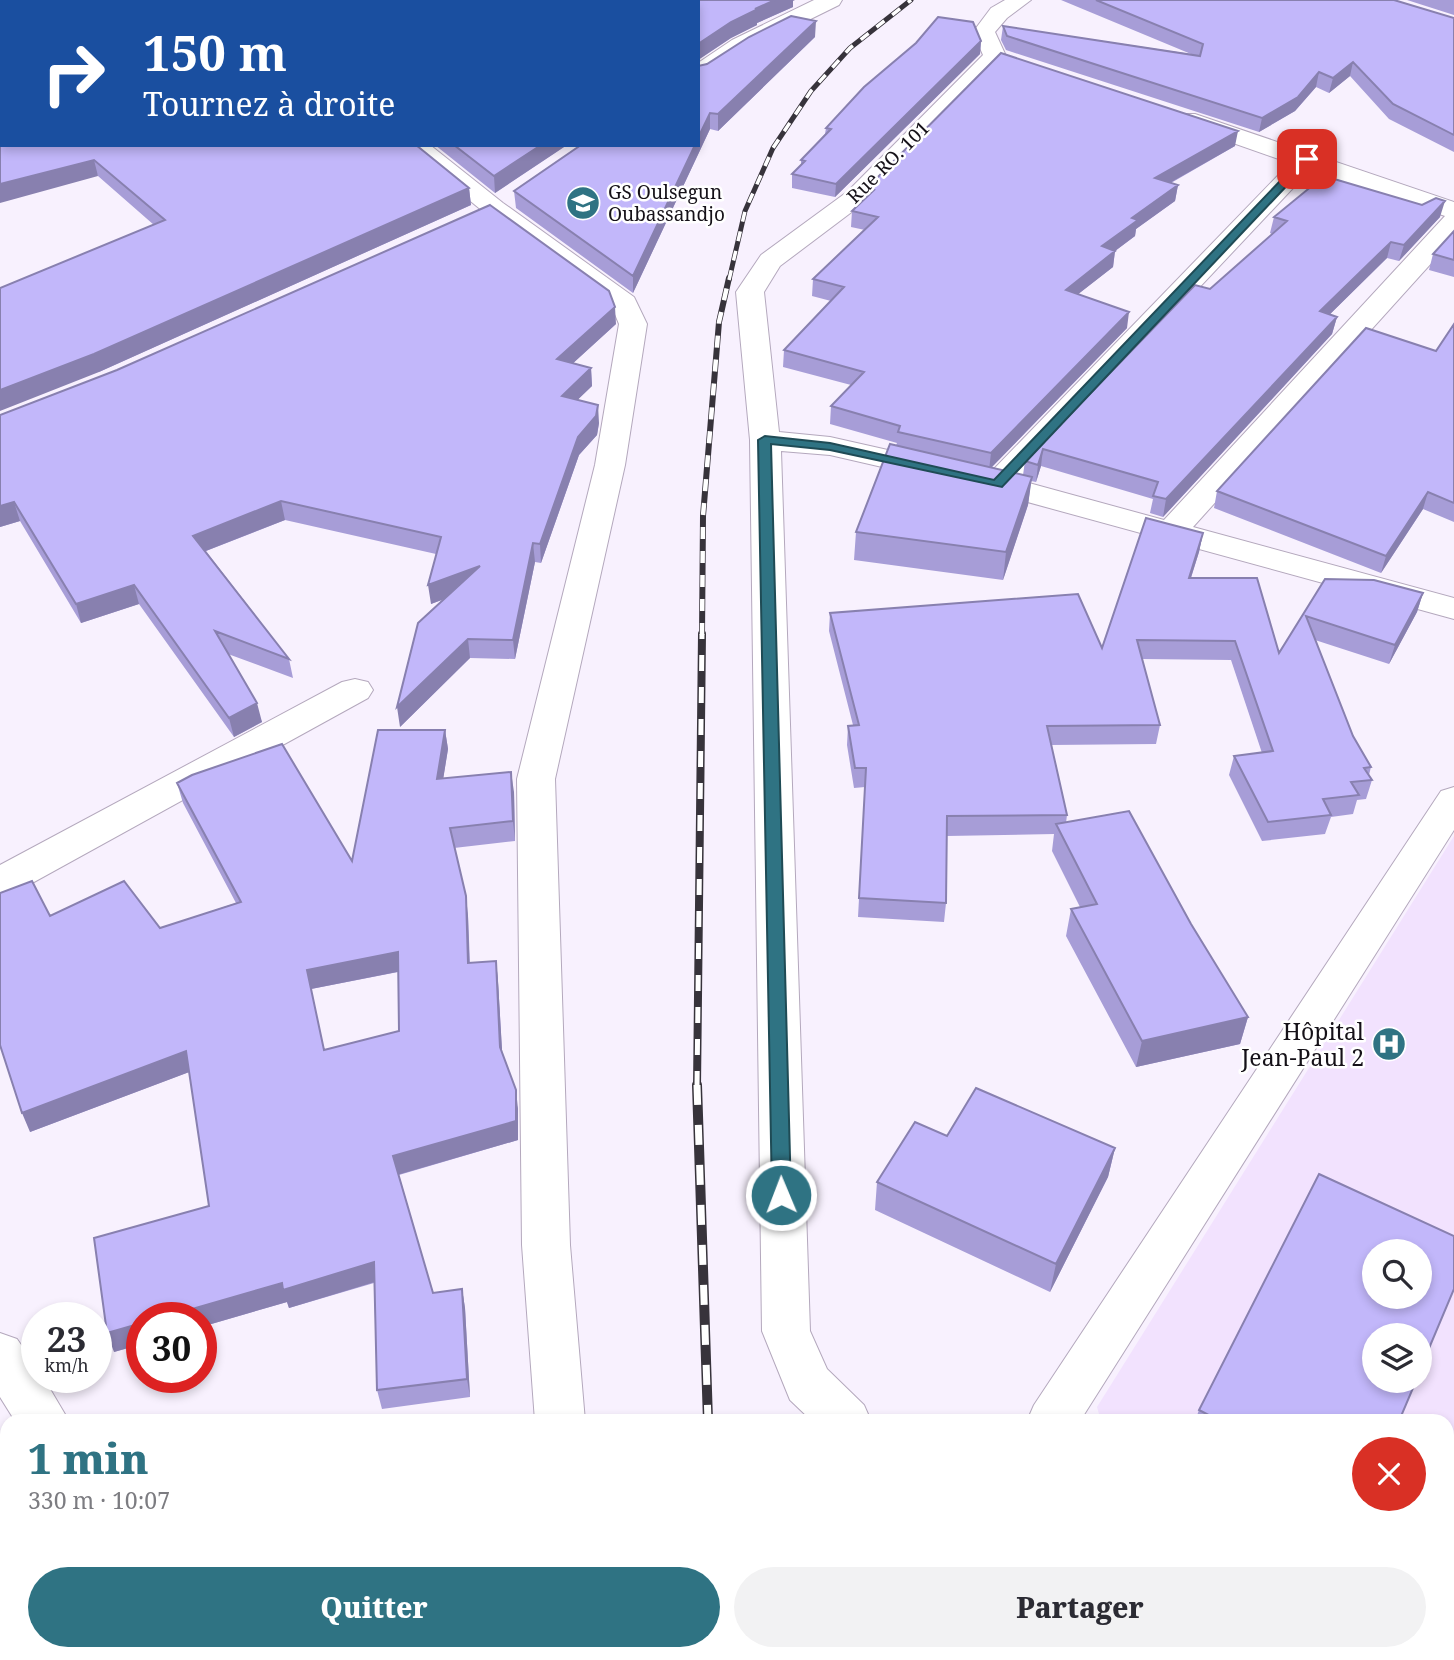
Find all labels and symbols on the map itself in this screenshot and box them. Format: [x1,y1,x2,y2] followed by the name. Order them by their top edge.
[841,115,935,209] street label: Rue RO. 101
[1277,129,1337,189] pin
[608,179,725,227] place label: GS Oulsegun Oubassandjo
[564,184,602,222] school or university icon: GS Oulsegun Oubassandjo
[1240,1015,1364,1073] place label: Hôpital Jean-Paul 2
[1370,1025,1408,1063] hospital icon: Hôpital Jean-Paul 2
[744,1158,818,1232] position arrow
[126,1302,217,1393] speed limit sign: 30

